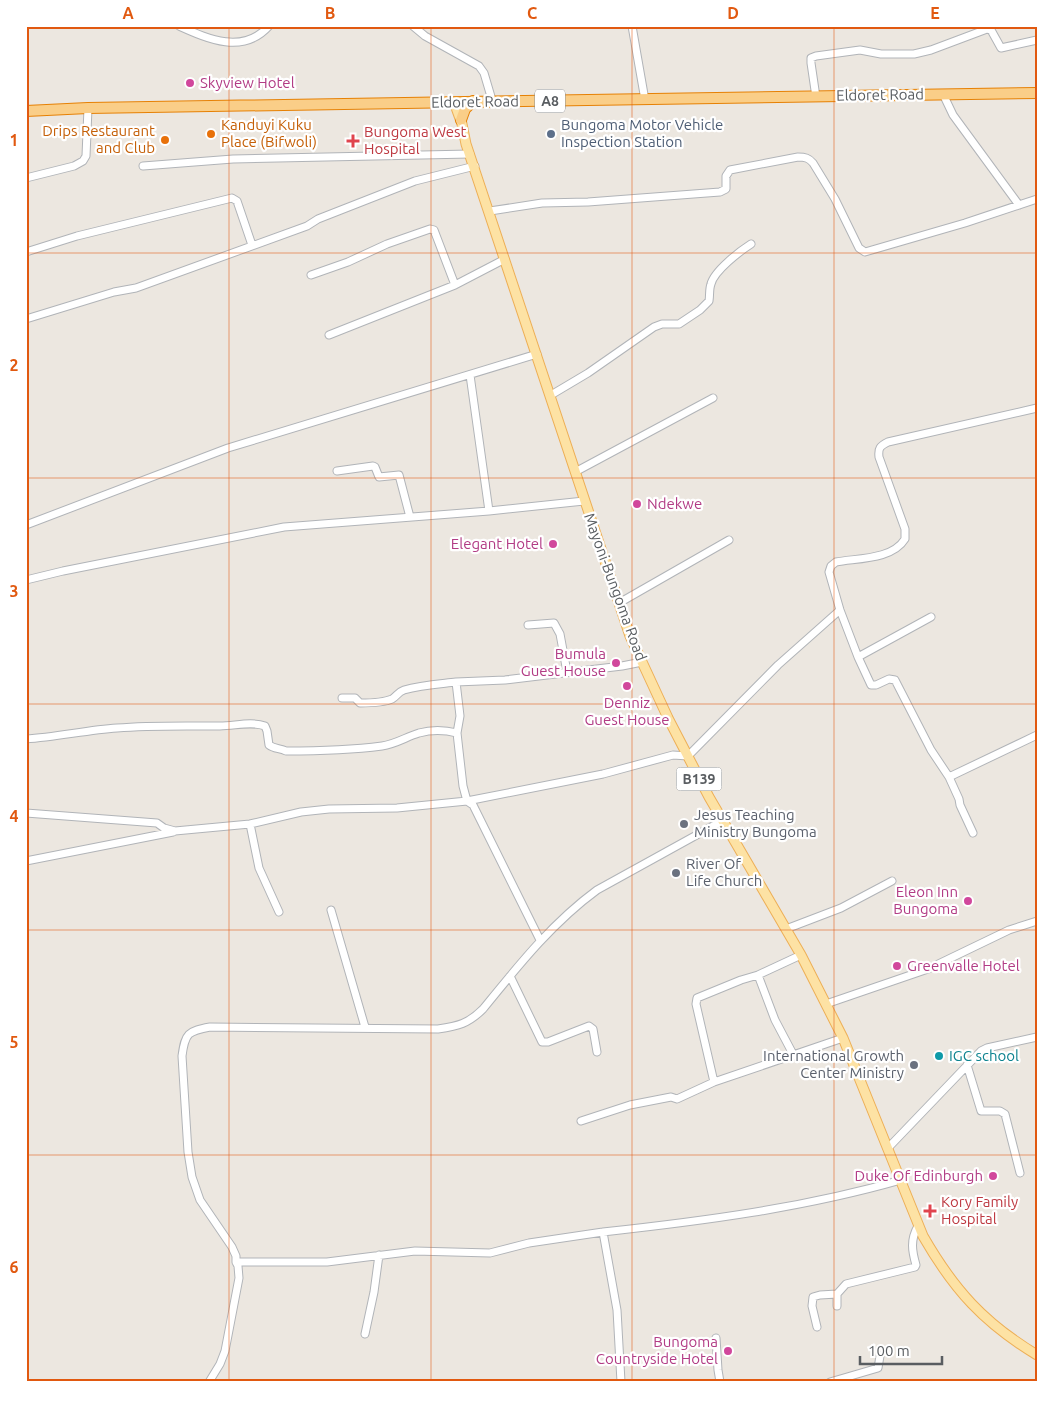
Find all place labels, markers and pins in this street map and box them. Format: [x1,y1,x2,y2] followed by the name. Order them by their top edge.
[200,74,295,91] place label: Skyview Hotel
[184,77,196,89] marker: Skyview Hotel
[221,116,317,150] place label: Kanduyi Kuku Place (Bifwoli)
[561,116,723,150] place label: Bungoma Motor Vehicle Inspection Station
[42,122,155,156] place label: Drips Restaurant and Club
[364,123,467,157] place label: Bungoma West Hospital
[205,128,217,140] marker: Kanduyi Kuku Place (Bifwoli)
[545,128,557,140] marker: Bungoma Motor Vehicle Inspection Station
[159,134,171,146] marker: Drips Restaurant and Club
[346,134,360,148] marker: Bungoma West Hospital
[647,495,702,512] place label: Ndekwe
[631,498,643,510] marker: Ndekwe
[451,535,543,552] place label: Elegant Hotel
[547,538,559,550] marker: Elegant Hotel
[521,645,606,679] place label: Bumula Guest House
[610,657,622,669] marker: Bumula Guest House
[621,680,633,692] marker: Denniz Guest House
[584,694,670,728] place label: Denniz Guest House
[694,806,817,840] place label: Jesus Teaching Ministry Bungoma
[678,818,690,830] marker: Jesus Teaching Ministry Bungoma
[686,855,762,889] place label: River Of Life Church
[670,867,682,879] marker: River Of Life Church
[893,883,958,917] place label: Eleon Inn Bungoma
[962,895,974,907] marker: Eleon Inn Bungoma
[907,957,1020,974] place label: Greenvalle Hotel
[891,960,903,972] marker: Greenvalle Hotel
[763,1047,904,1081] place label: International Growth Center Ministry
[949,1047,1019,1064] place label: IGC school
[933,1050,945,1062] marker: IGC school
[908,1059,920,1071] marker: International Growth Center Ministry
[855,1167,983,1184] place label: Duke Of Edinburgh
[987,1170,999,1182] marker: Duke Of Edinburgh
[941,1193,1018,1227] place label: Kory Family Hospital
[923,1204,937,1218] marker: Kory Family Hospital
[596,1333,718,1367] place label: Bungoma Countryside Hotel
[722,1345,734,1357] marker: Bungoma Countryside Hotel

